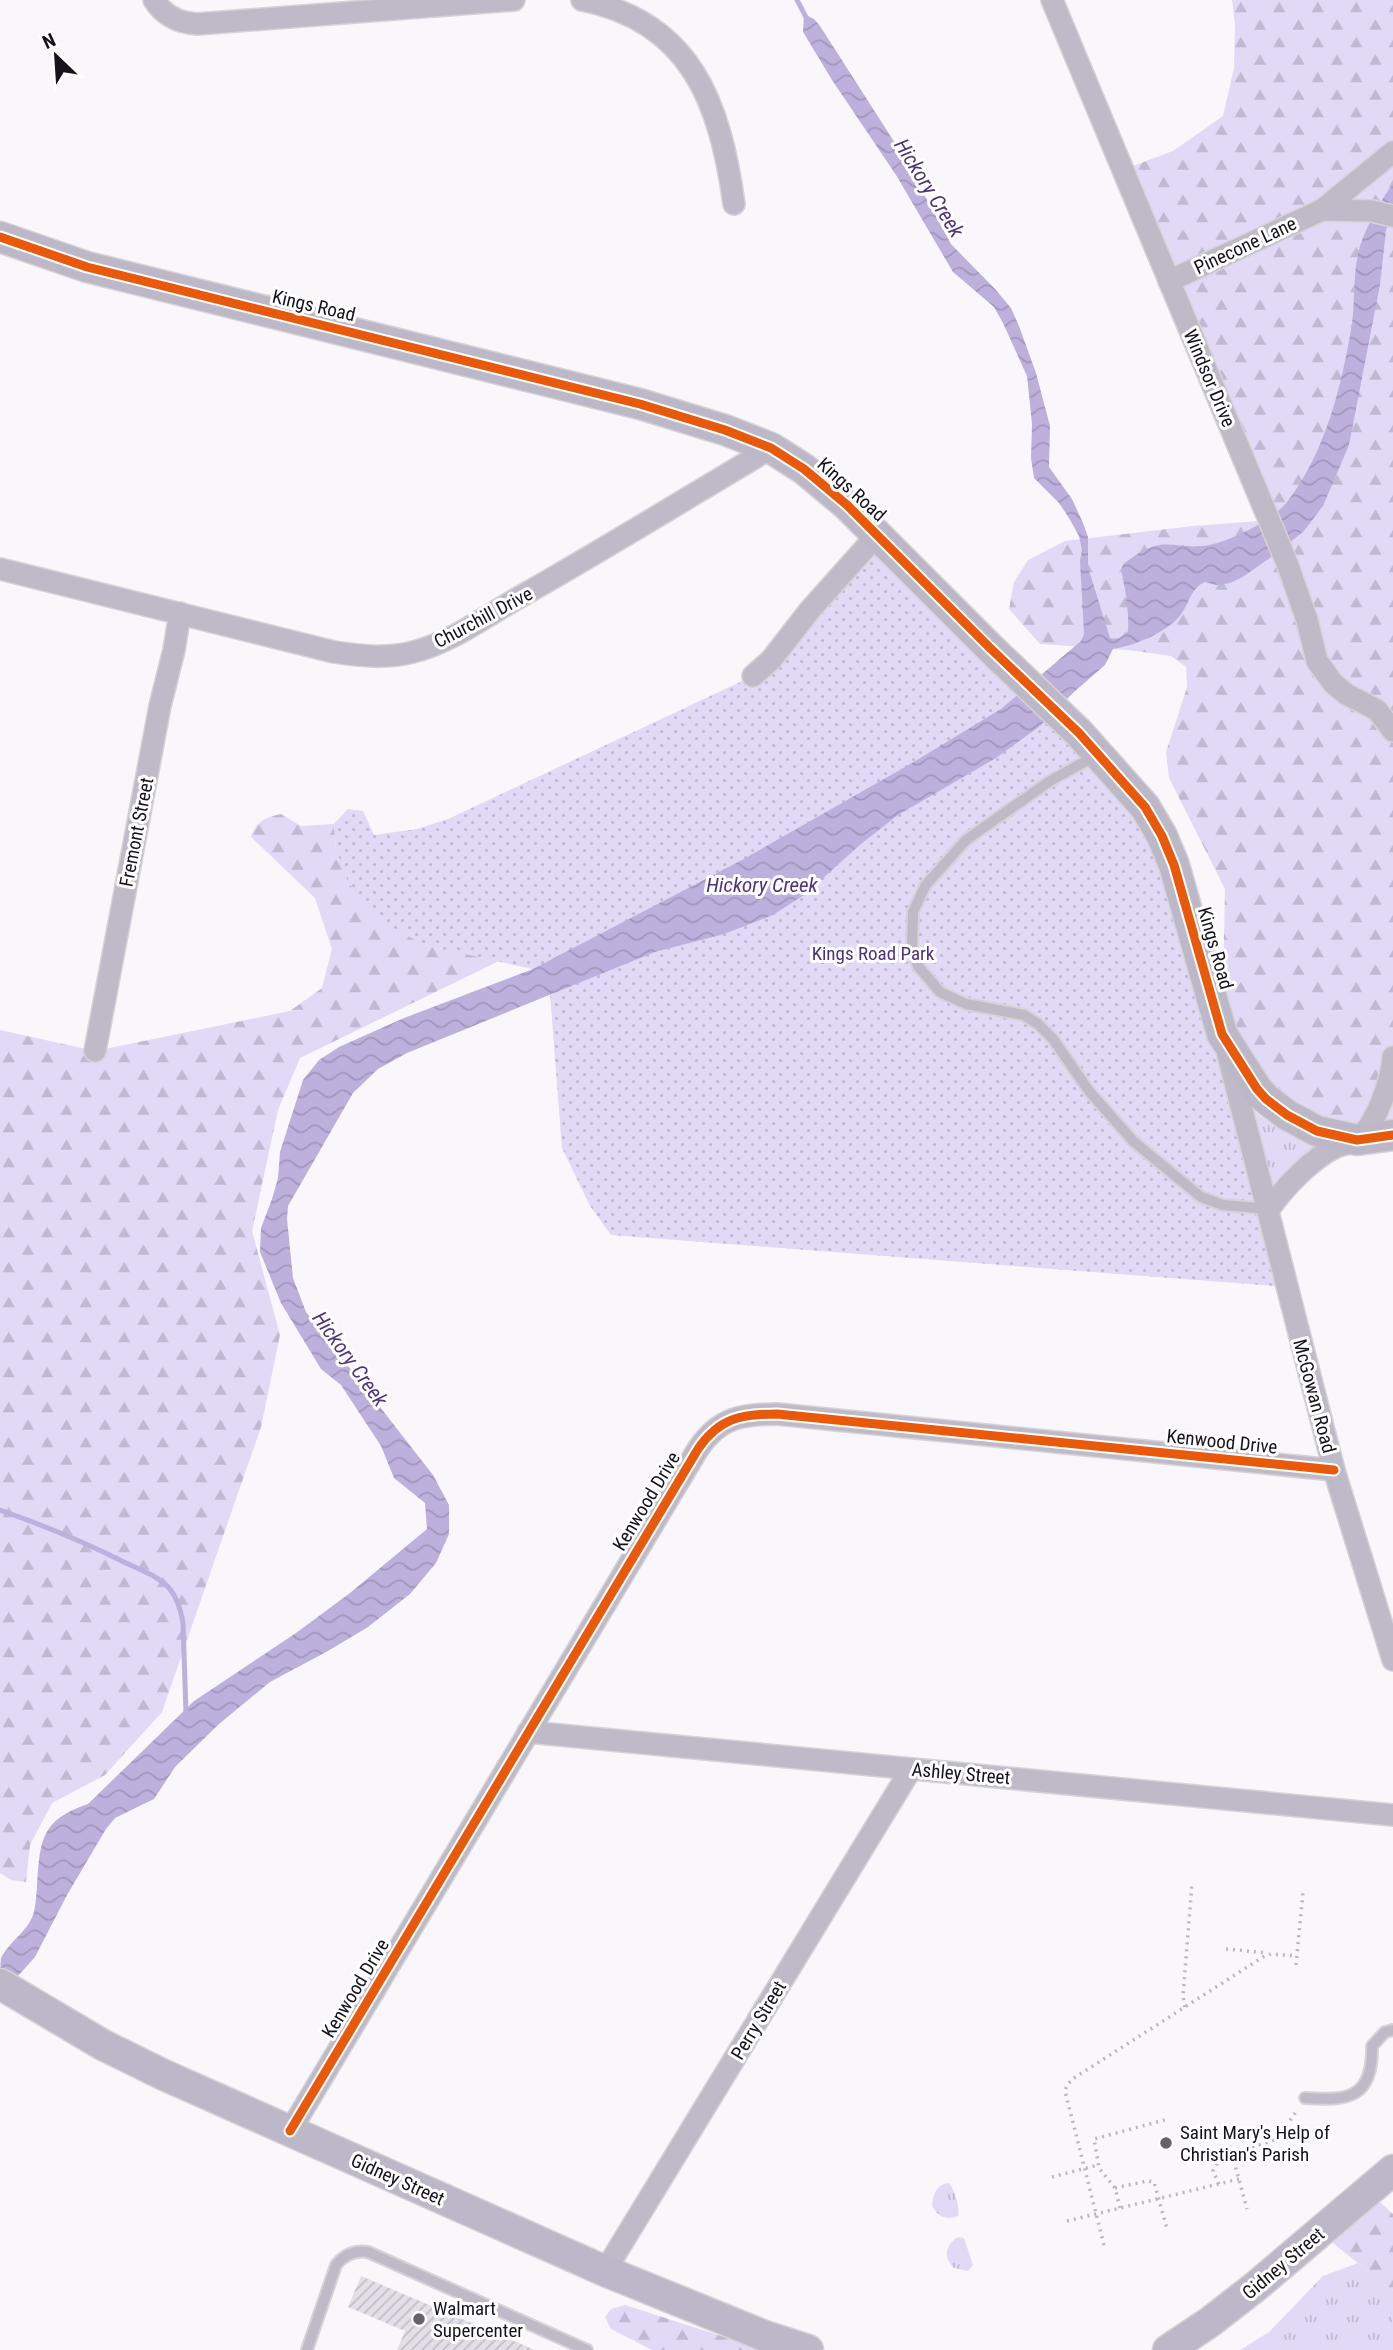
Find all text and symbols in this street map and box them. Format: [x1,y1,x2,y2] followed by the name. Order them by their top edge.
[21,21,91,91] north arrow
[39,28,59,54] text: N
[889,134,969,242] water label: Hickory Creek
[1190,212,1300,279] street label: Pinecone Lane
[270,285,358,326] street label: Kings Road
[1179,326,1240,431] street label: Windsor Drive
[813,453,891,526] street label: Kings Road
[430,582,536,653] street label: Churchill Drive
[115,775,158,889] street label: Fremont Street
[706,873,819,897] water label: Hickory Creek
[1193,904,1238,992] street label: Kings Road
[812,942,935,965] park label: Kings Road Park
[307,1307,393,1412] water label: Hickory Creek
[1288,1337,1341,1456] street label: McGowan Road
[1165,1424,1279,1459] street label: Kenwood Drive
[608,1448,685,1555] street label: Kenwood Drive
[911,1758,1011,1789] street label: Ashley Street
[317,1935,394,2042] street label: Kenwood Drive
[726,1977,791,2064] street label: Perry Street
[1180,2121,1330,2166] place label: Saint Mary's Help of Christian's Parish
[1158,2135,1174,2151] marker: Saint Mary's Help of Christian's Parish
[348,2149,448,2210] street label: Gidney Street
[1238,2222,1329,2304] street label: Gidney Street
[433,2297,523,2342] place label: Walmart Supercenter
[411,2311,427,2327] marker: Walmart Supercenter

